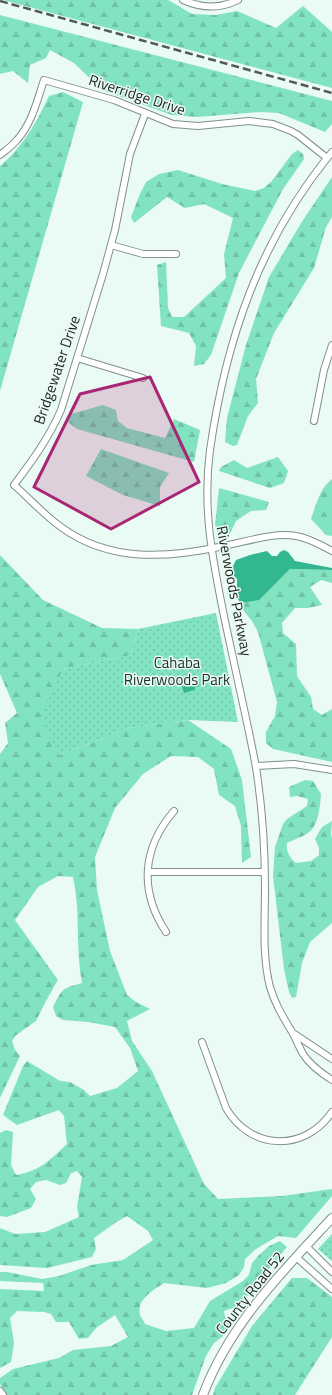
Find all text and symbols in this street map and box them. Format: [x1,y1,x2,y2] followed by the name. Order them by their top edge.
[86,68,188,121] street label: Riverridge Drive
[27,312,86,427] street label: Bridgewater Drive
[211,524,258,658] street label: Riverwoods Parkway
[124,651,230,691] park label: Cahaba Riverwoods Park
[210,1246,290,1339] street label: County Road 52

